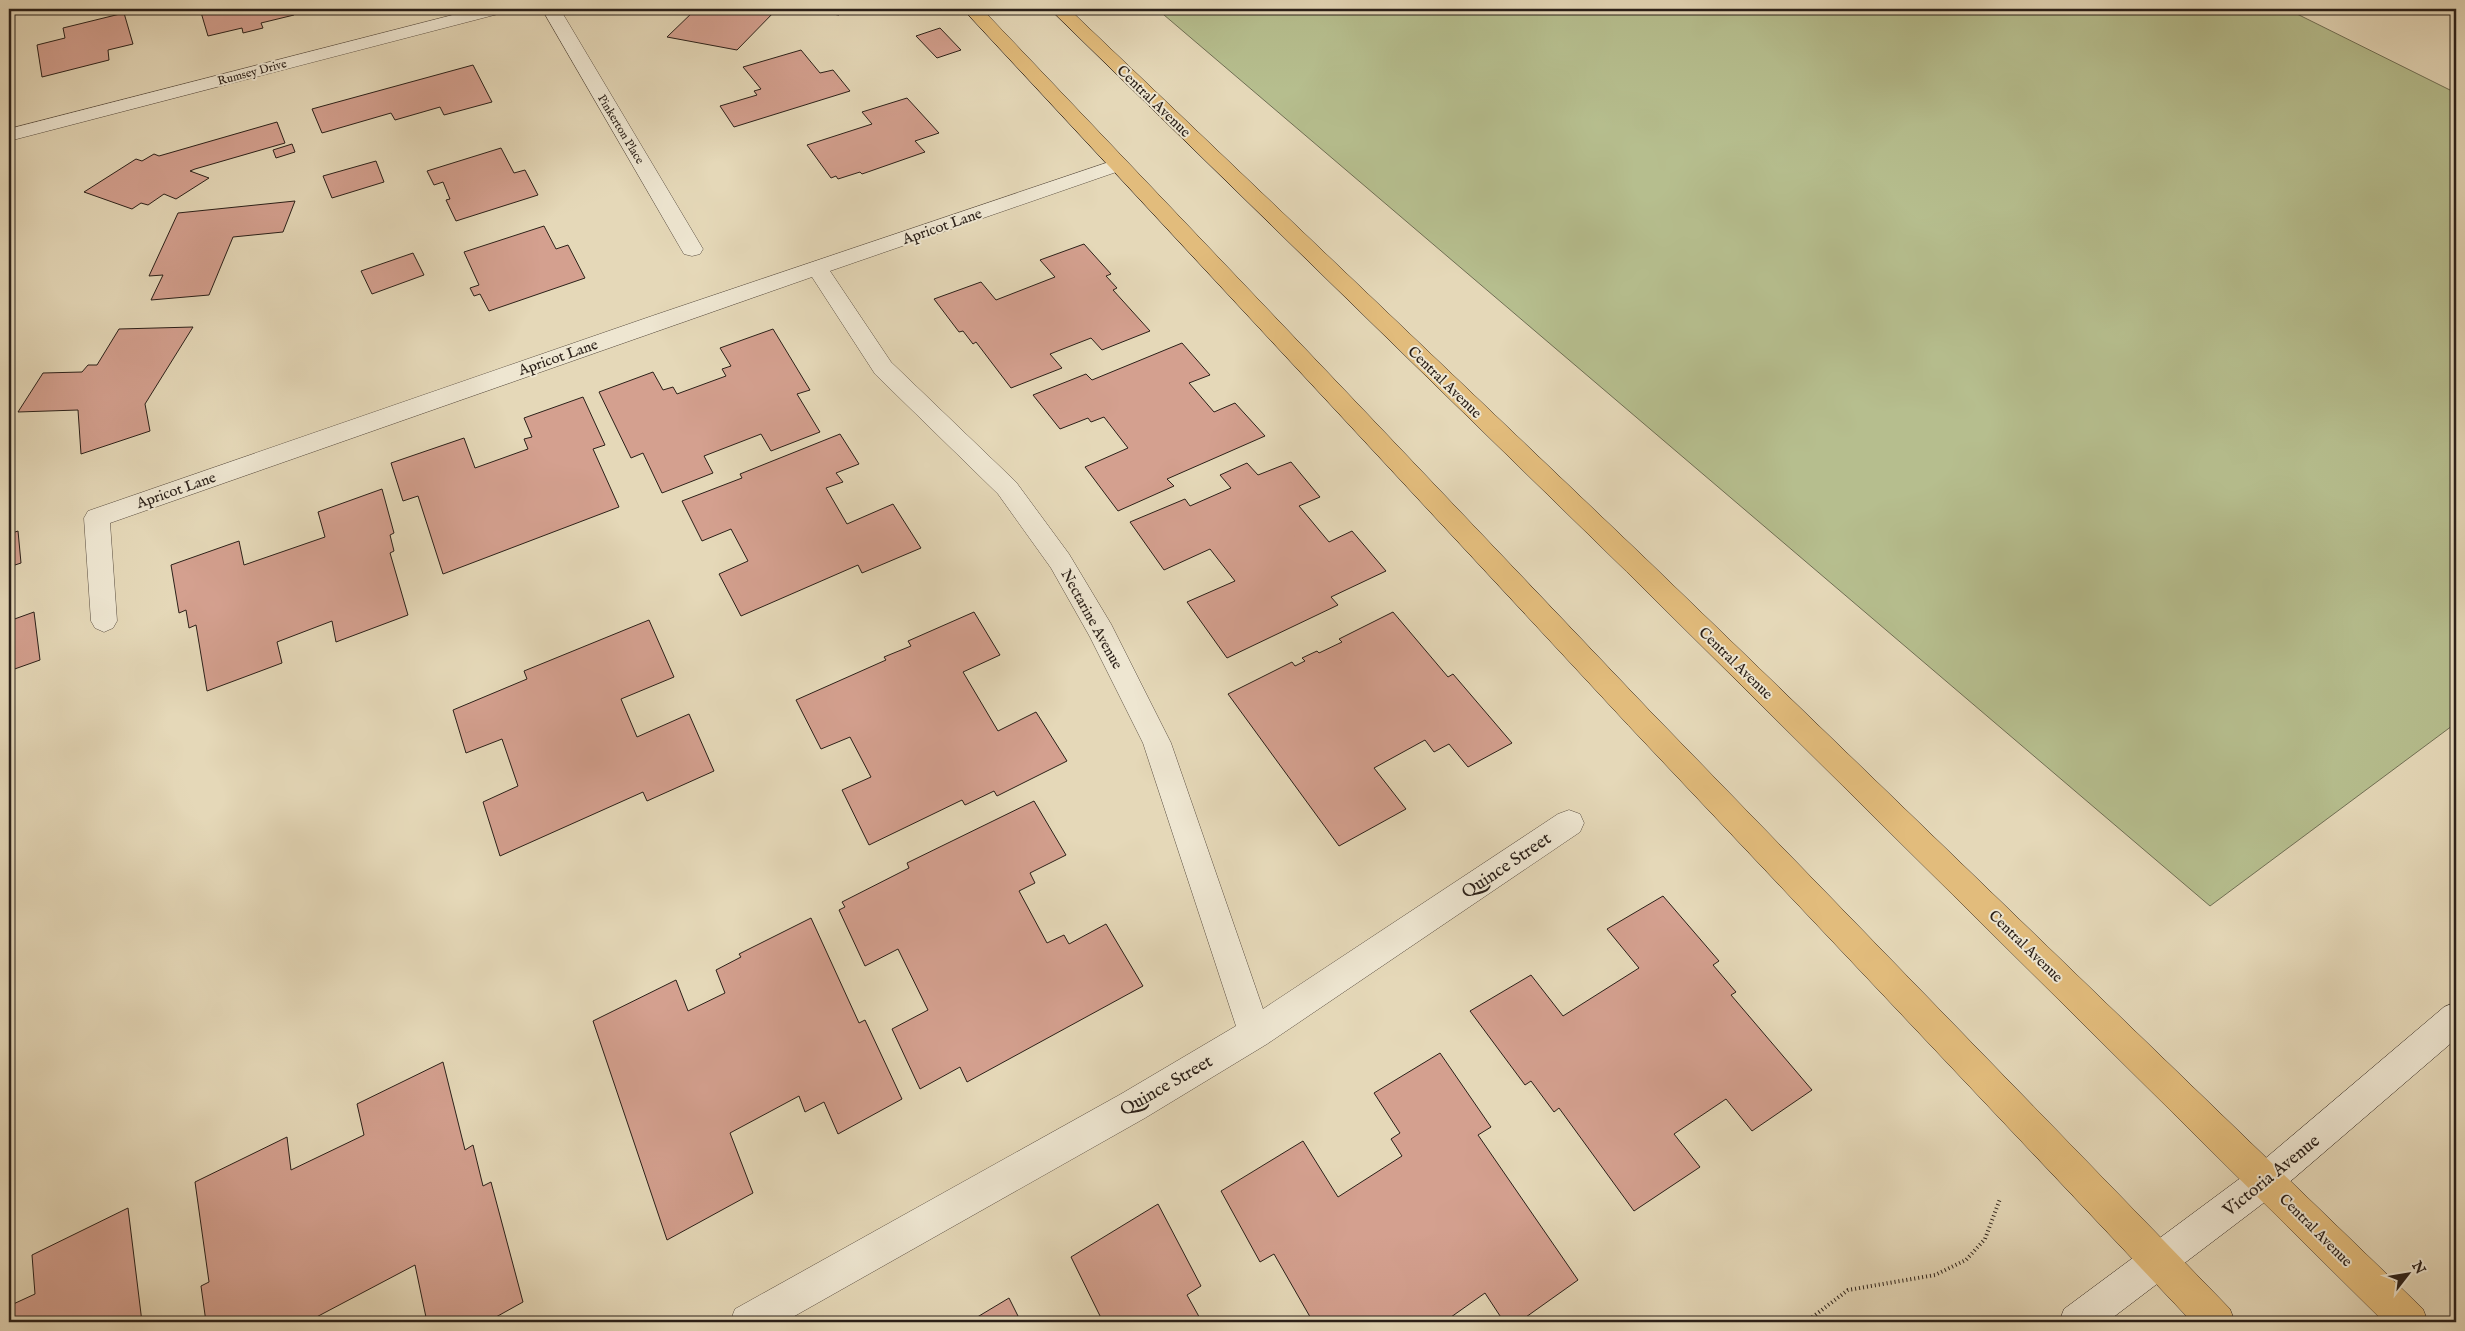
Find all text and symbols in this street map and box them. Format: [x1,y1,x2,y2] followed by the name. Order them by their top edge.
[216,56,289,89] street label: Rumsey Drive
[1113,61,1195,142] street label: Central Avenue
[594,92,647,167] street label: Pinkerton Place
[899,204,984,249] street label: Apricot Lane
[515,335,600,380] street label: Apricot Lane
[1404,342,1486,423] street label: Central Avenue
[133,468,218,513] street label: Apricot Lane
[1056,566,1127,673] street label: Nectarine Avenue
[1695,623,1777,704] street label: Central Avenue
[1458,828,1556,905] street label: Quince Street
[1985,906,2067,987] street label: Central Avenue
[1116,1051,1217,1122] street label: Quince Street
[2218,1130,2325,1223] street label: Victoria Avenue
[2275,1190,2356,1271] street label: Central Avenue
[2382,1248,2432,1298] north arrow
[2407,1257,2429,1278] text: N

